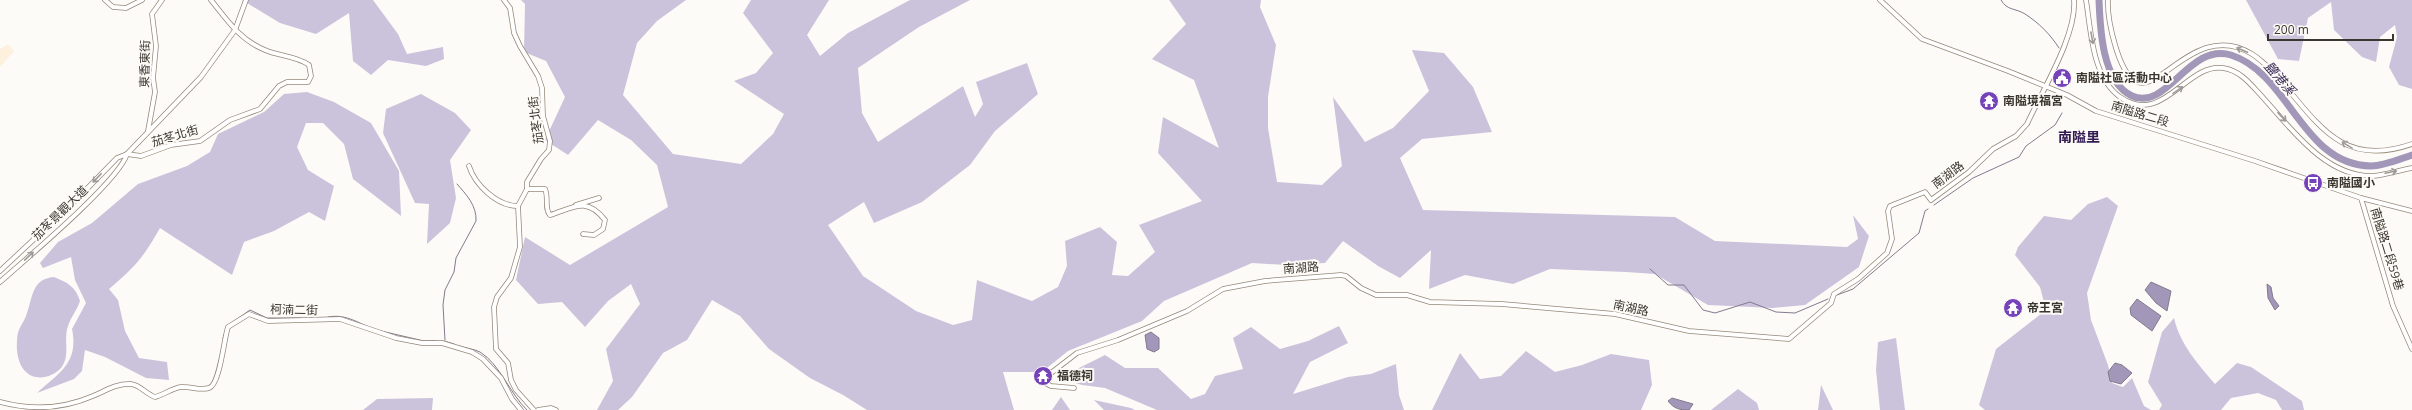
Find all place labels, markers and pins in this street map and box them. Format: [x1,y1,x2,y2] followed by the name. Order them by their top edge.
[2051,67,2073,89] public building icon: 南隘社區活動中心
[2076,69,2172,86] place label: 南隘社區活動中心
[1978,90,2000,112] temple icon: 南隘境福宮
[2003,92,2063,109] place label: 南隘境福宮
[2302,172,2324,194] bus stop icon: 南隘國小
[2327,174,2375,191] place label: 南隘國小
[2002,297,2024,319] temple icon: 帝王宮
[2027,299,2063,316] place label: 帝王宮
[1032,365,1054,387] temple icon: 福德祠
[1057,367,1093,384] place label: 福德祠

